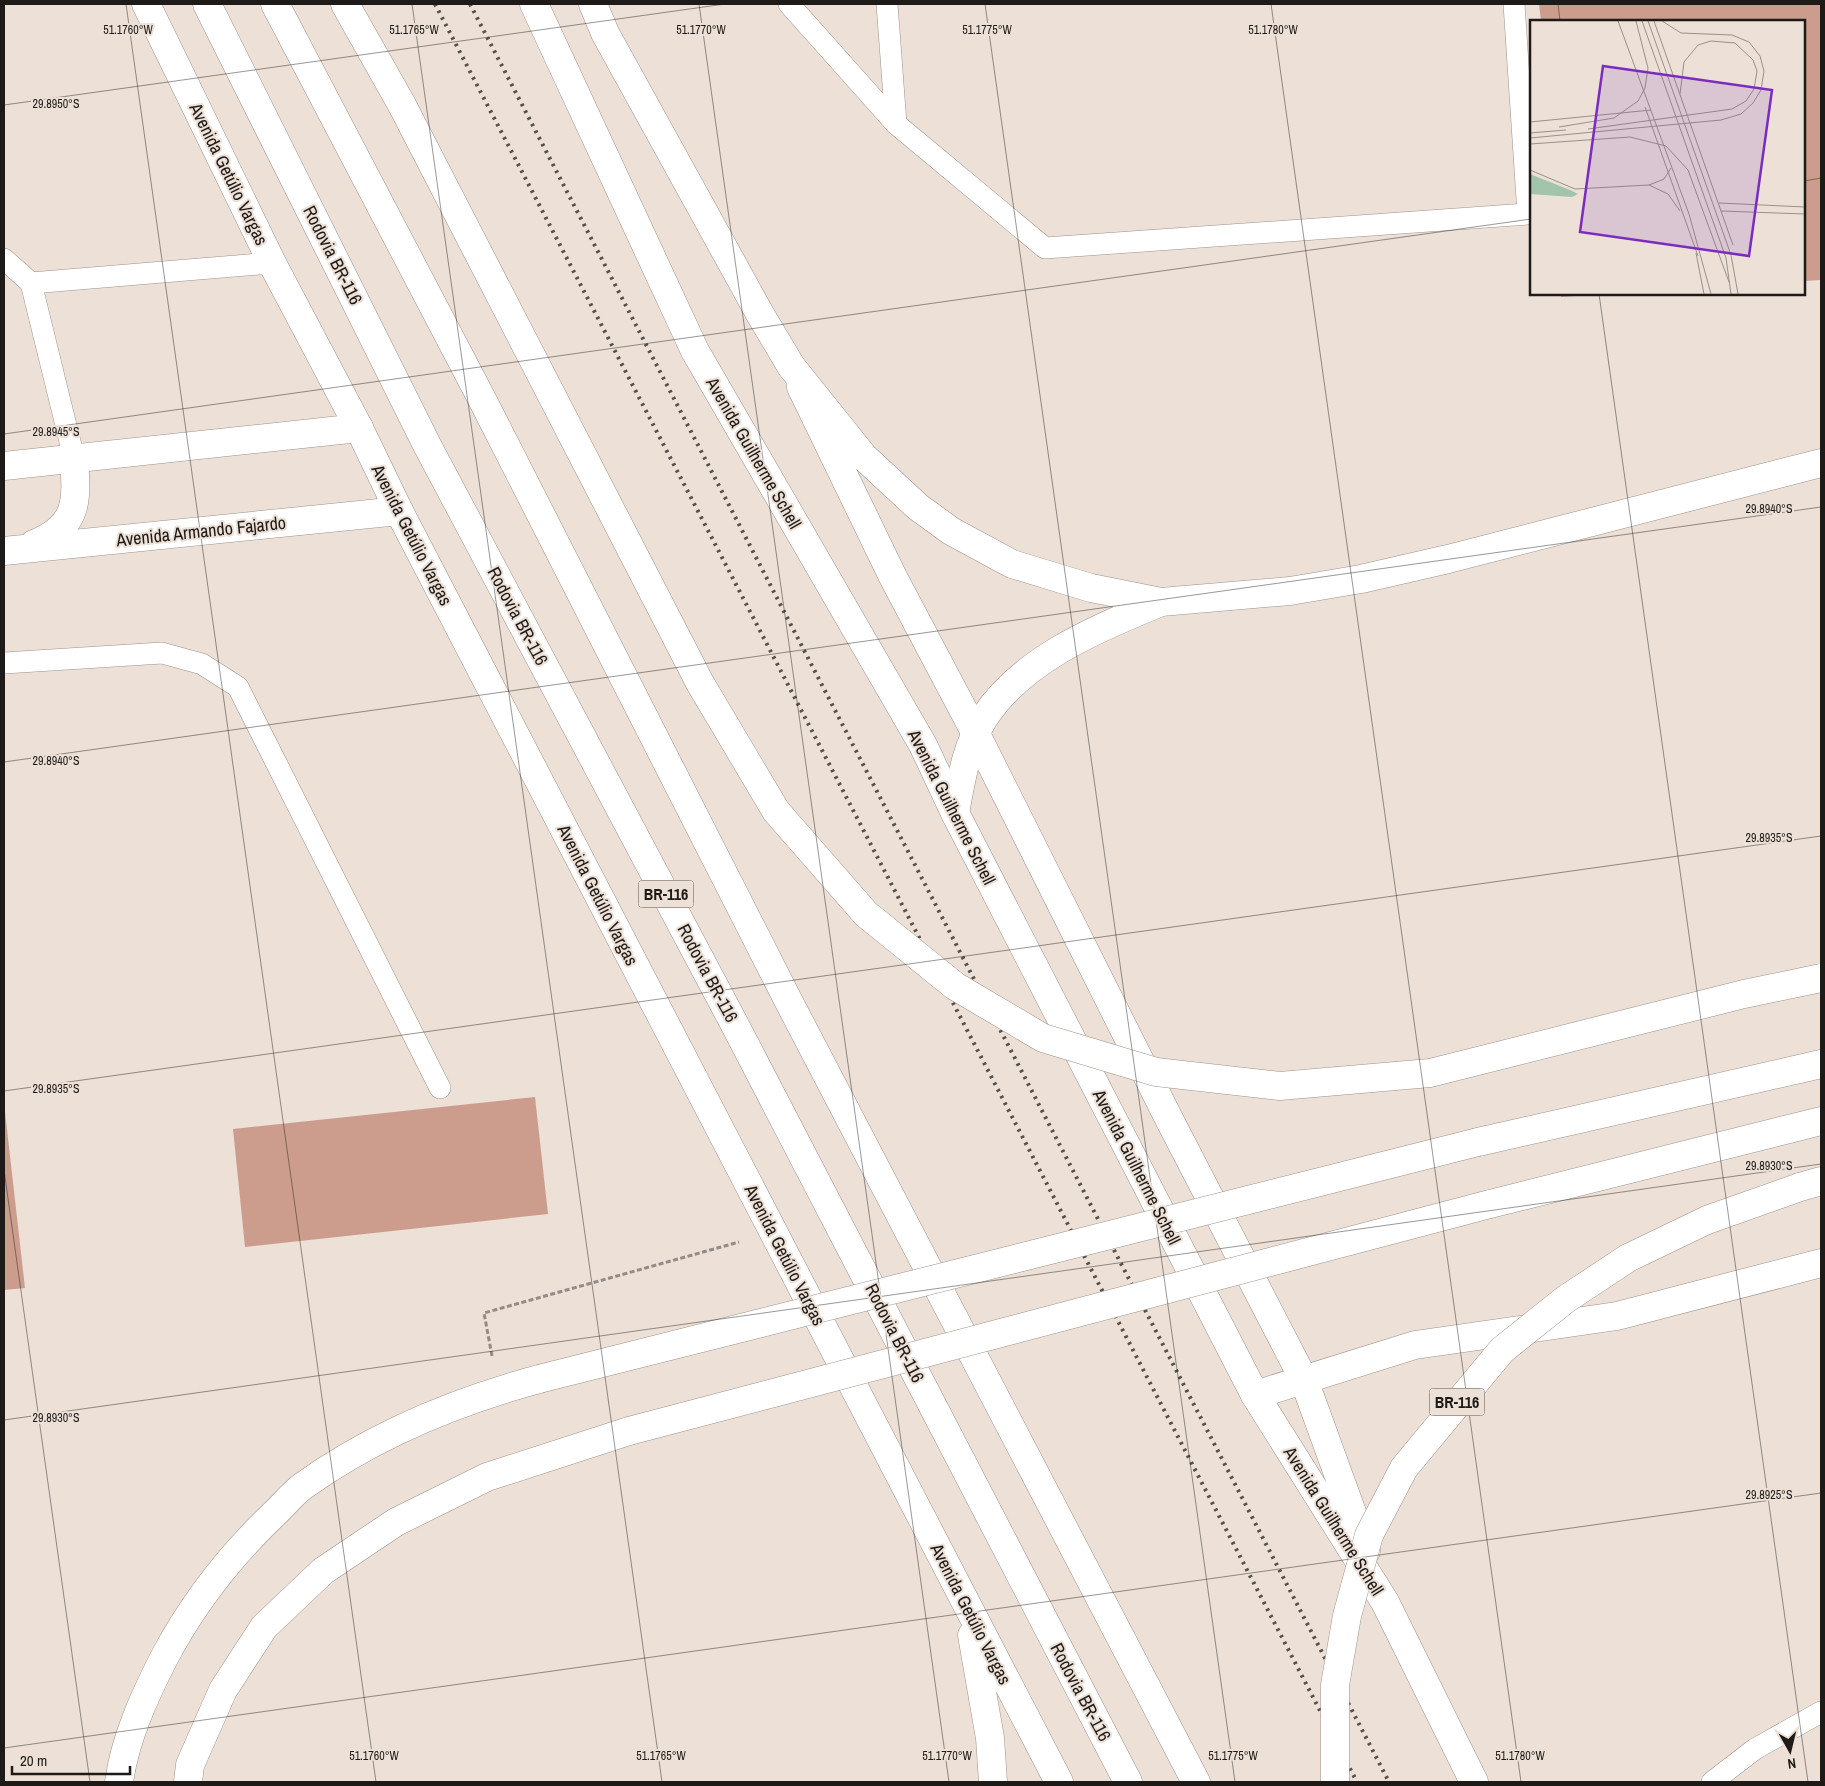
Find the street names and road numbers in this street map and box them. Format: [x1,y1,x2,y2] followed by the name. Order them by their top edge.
[183,98,274,249] street label: Avenida Getúlio Vargas
[297,201,369,309] street label: Rodovia BR-116
[700,372,808,533] street label: Avenida Guilherme Schell
[365,459,458,610] street label: Avenida Getúlio Vargas
[114,510,287,552] street label: Avenida Armando Fajardo
[482,562,554,670] street label: Rodovia BR-116
[902,724,1002,889] street label: Avenida Guilherme Schell
[551,819,644,970] street label: Avenida Getúlio Vargas
[638,881,694,908] road number: BR-116
[672,919,744,1027] street label: Rodovia BR-116
[1087,1084,1187,1249] street label: Avenida Guilherme Schell
[738,1179,831,1330] street label: Avenida Getúlio Vargas
[859,1279,931,1387] street label: Rodovia BR-116
[1430,1388,1484,1415] road number: BR-116
[1278,1441,1390,1600] street label: Avenida Guilherme Schell
[924,1538,1017,1689] street label: Avenida Getúlio Vargas
[1045,1638,1117,1746] street label: Rodovia BR-116

